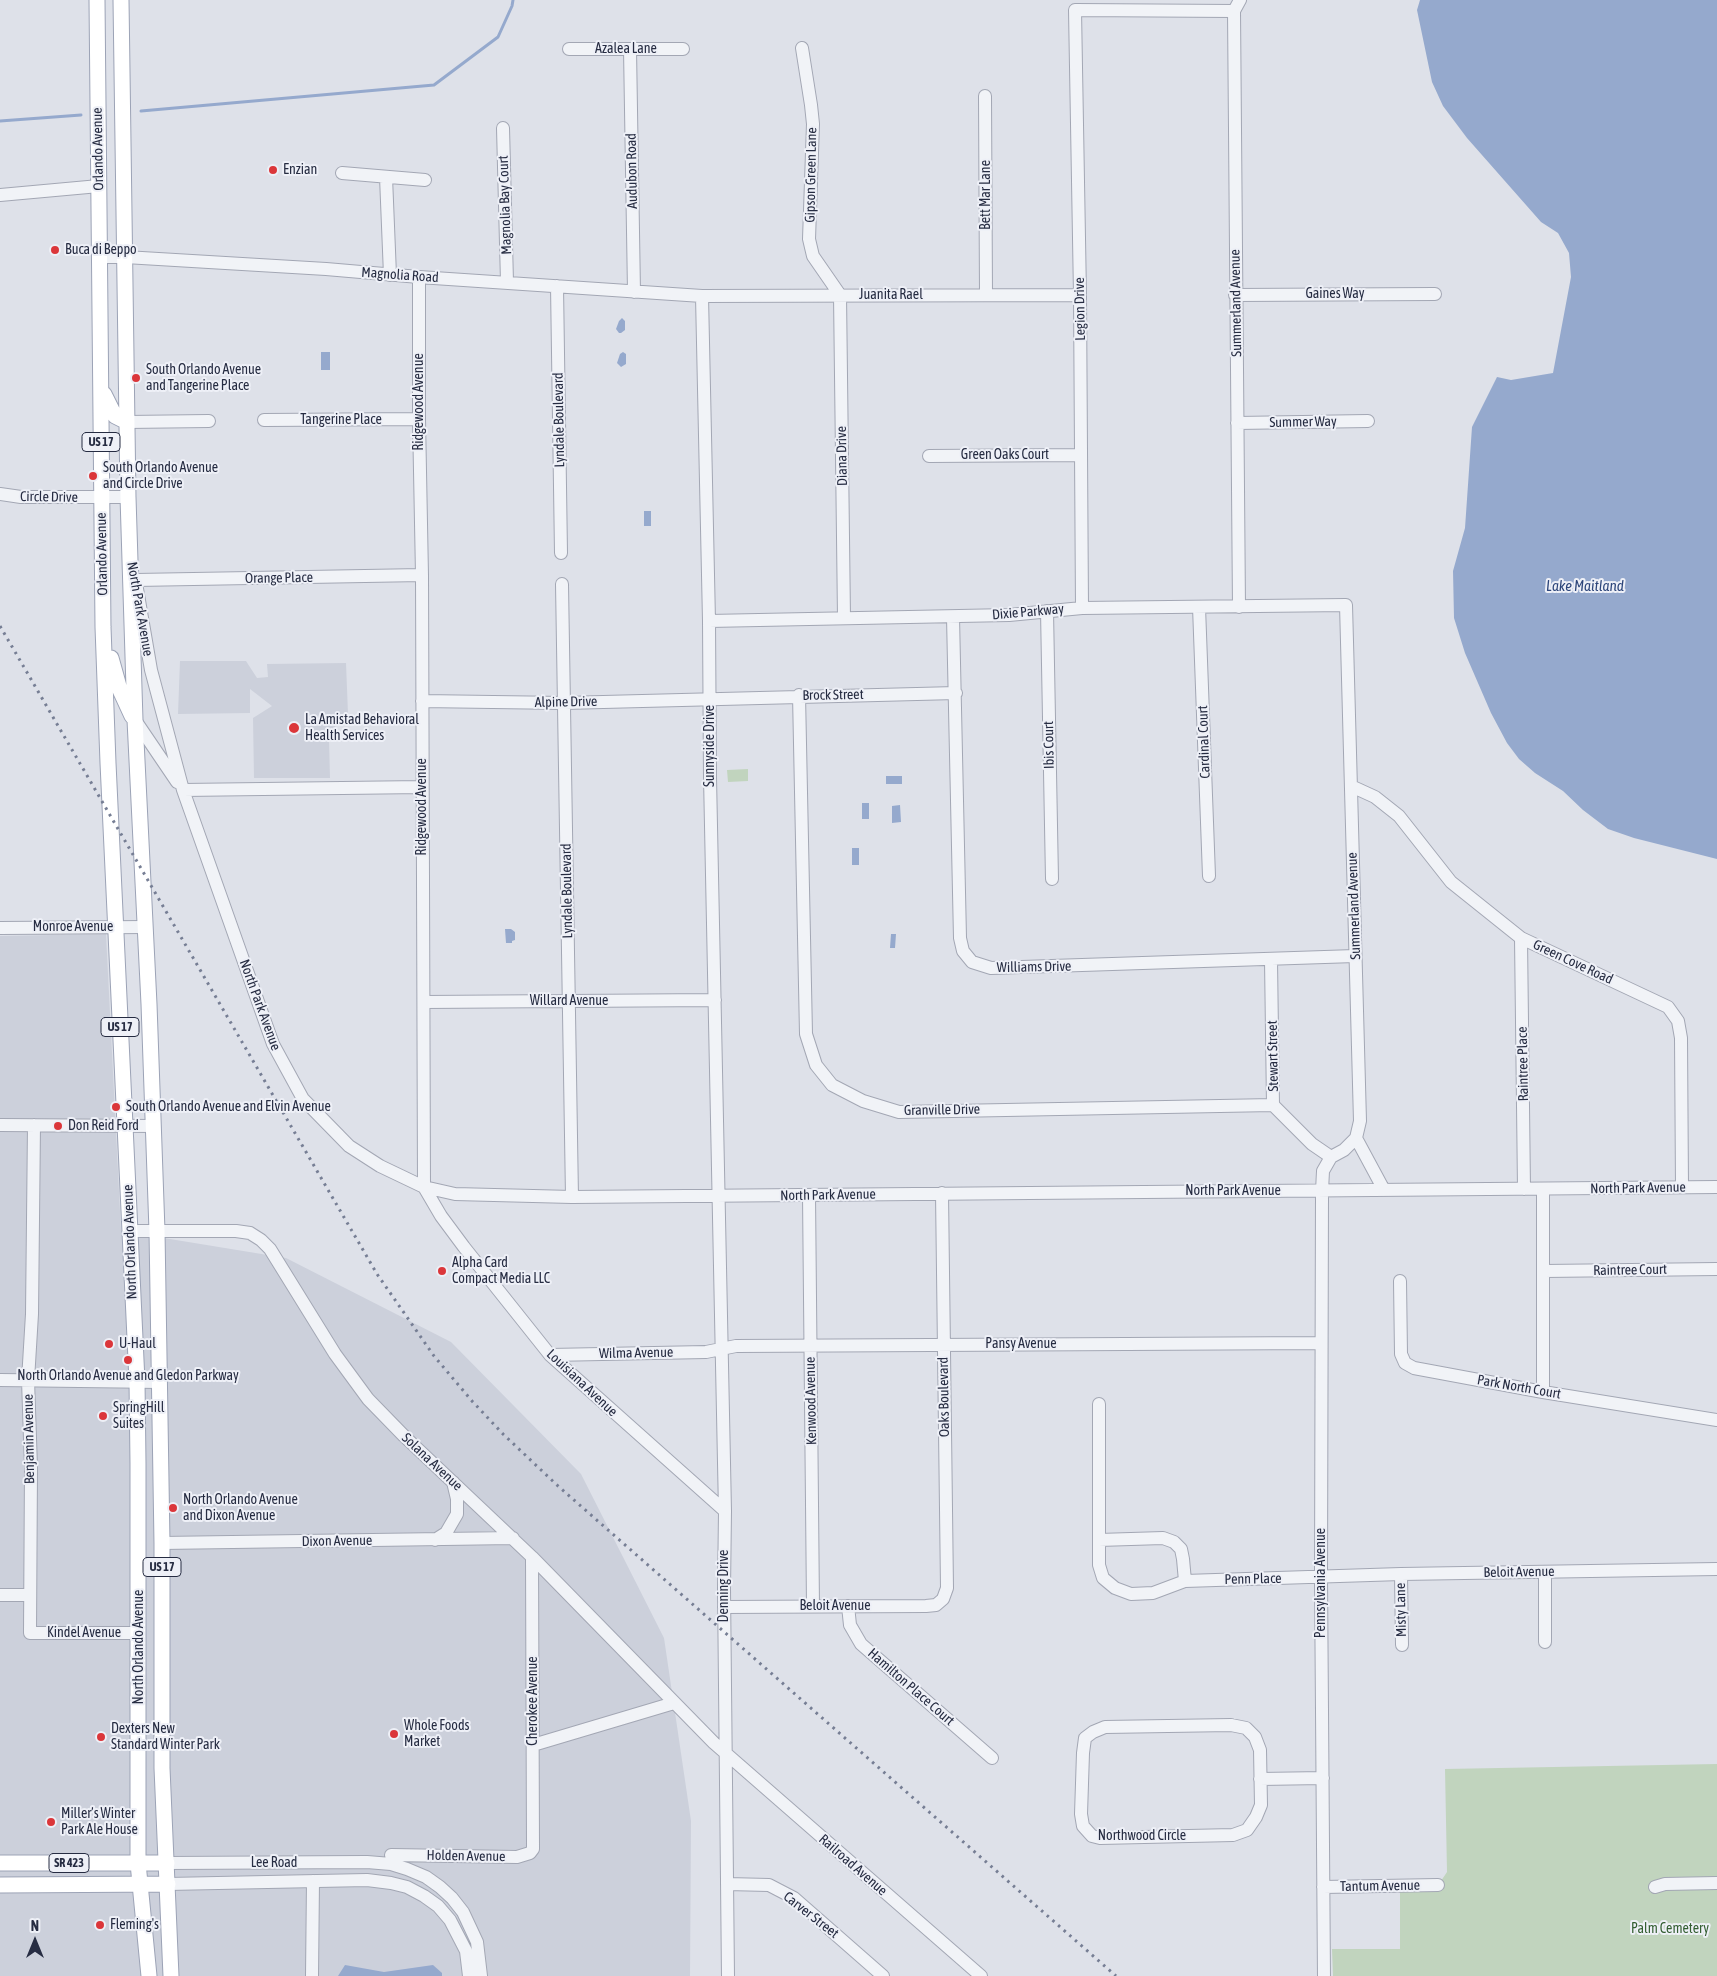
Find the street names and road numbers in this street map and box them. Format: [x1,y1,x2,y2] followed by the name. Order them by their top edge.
[595,41,657,57] street label: Azalea Lane
[89,107,107,191] street label: Orlando Avenue
[802,127,820,223] street label: Gipson Green Lane
[623,133,641,209] street label: Audubon Road
[495,155,515,255] street label: Magnolia Bay Court
[978,160,994,230] street label: Bett Mar Lane
[1227,249,1245,357] street label: Summerland Avenue
[361,264,439,286] street label: Magnolia Road
[1071,277,1089,341] street label: Legion Drive
[1305,286,1365,302] street label: Gaines Way
[859,287,923,303] street label: Juanita Rael
[411,353,427,451] street label: Ridgewood Avenue
[550,372,568,468] street label: Lyndale Boulevard
[300,412,382,428] street label: Tangerine Place
[1269,413,1337,431] street label: Summer Way
[833,426,851,486] street label: Diana Drive
[82,432,120,452] road number: US 17
[961,447,1049,463] street label: Green Oaks Court
[20,488,78,506] street label: Circle Drive
[93,512,111,596] street label: Orlando Avenue
[123,560,157,658] street label: North Park Avenue
[245,569,313,587] street label: Orange Place
[991,600,1065,624] street label: Dixie Parkway
[802,686,864,704] street label: Brock Street
[535,693,597,711] street label: Alpine Drive
[702,705,718,787] street label: Sunnyside Drive
[1194,705,1214,779] street label: Cardinal Court
[1040,721,1058,769] street label: Ibis Court
[414,758,430,856] street label: Ridgewood Avenue
[558,843,576,939] street label: Lyndale Boulevard
[1344,852,1364,960] street label: Summerland Avenue
[33,919,113,935] street label: Monroe Avenue
[1530,936,1616,988] street label: Green Cove Road
[236,957,284,1053] street label: North Park Avenue
[997,958,1071,976] street label: Williams Drive
[530,993,608,1009] street label: Willard Avenue
[101,1018,139,1036] road number: US 17
[1264,1020,1282,1092] street label: Stewart Street
[1514,1026,1532,1102] street label: Raintree Place
[904,1101,980,1119] street label: Granville Drive
[1590,1179,1686,1197] street label: North Park Avenue
[1185,1183,1281,1199] street label: North Park Avenue
[120,1184,140,1300] street label: North Orlando Avenue
[780,1186,876,1204] street label: North Park Avenue
[1593,1261,1667,1279] street label: Raintree Court
[985,1336,1057,1352] street label: Pansy Avenue
[599,1344,673,1362] street label: Wilma Avenue
[543,1346,621,1420] street label: Louisiana Avenue
[802,1357,820,1445] street label: Kenwood Avenue
[935,1357,953,1437] street label: Oaks Boulevard
[1476,1371,1562,1403] street label: Park North Court
[20,1394,38,1484] street label: Benjamin Avenue
[398,1430,466,1494] street label: Solana Avenue
[1313,1528,1329,1638] street label: Pennsylvania Avenue
[302,1532,372,1550] street label: Dixon Avenue
[716,1550,732,1622] street label: Denning Drive
[143,1558,181,1576] road number: US 17
[1483,1563,1555,1581] street label: Beloit Avenue
[1224,1570,1282,1588] street label: Penn Place
[1392,1583,1410,1637] street label: Misty Lane
[131,1590,147,1704] street label: North Orlando Avenue
[799,1598,871,1614] street label: Beloit Avenue
[47,1625,121,1641] street label: Kindel Avenue
[864,1645,958,1729] street label: Hamilton Place Court
[525,1656,541,1746] street label: Cherokee Avenue
[1098,1828,1186,1844] street label: Northwood Circle
[815,1831,891,1899] street label: Railroad Avenue
[426,1847,506,1865] street label: Holden Avenue
[49,1854,89,1872] road number: SR 423
[251,1855,297,1871] street label: Lee Road
[1340,1877,1420,1895] street label: Tantum Avenue
[780,1888,842,1942] street label: Carver Street

